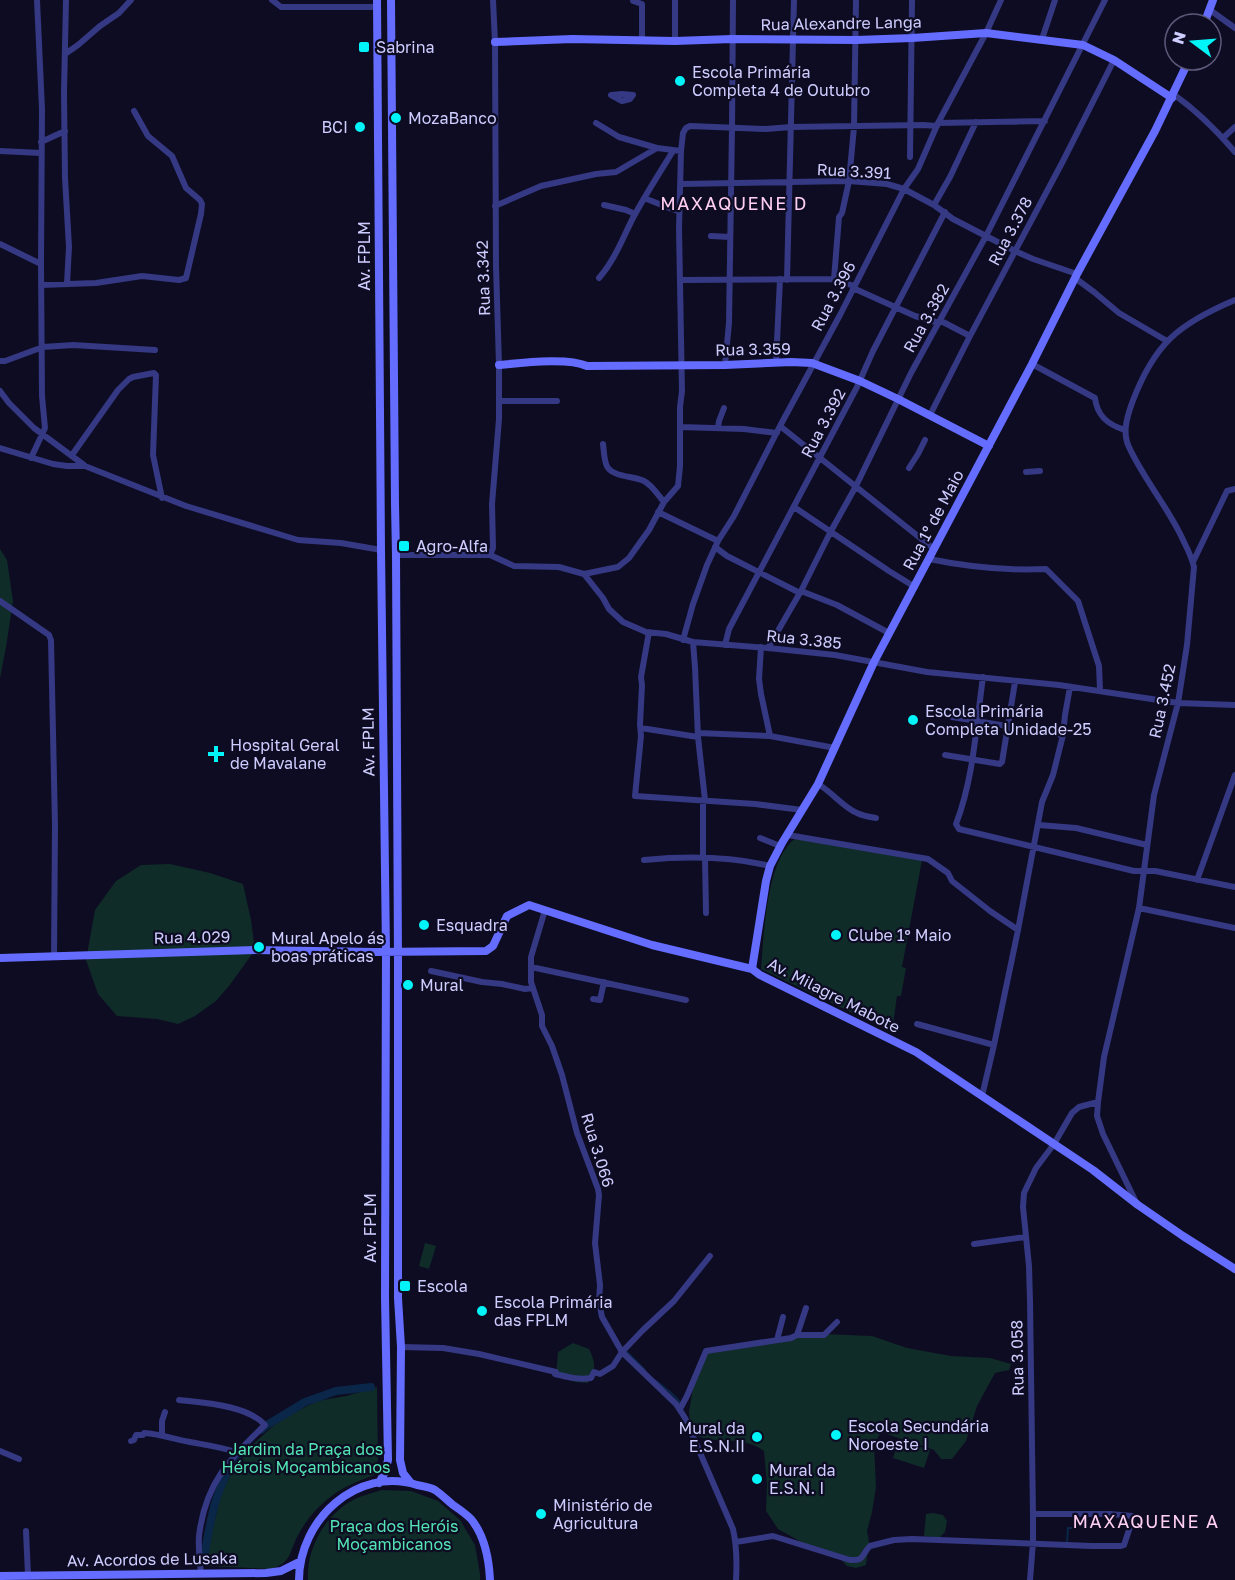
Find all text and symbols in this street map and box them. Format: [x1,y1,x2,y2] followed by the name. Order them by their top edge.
[760,12,922,34] street label: Rua Alexandre Langa
[1163,12,1223,72] north arrow
[1167,29,1190,46] text: N
[376,37,435,57] place label: Sabrina
[357,40,371,54] marker: Sabrina
[692,62,870,100] place label: Escola Primária Completa 4 de Outubro
[673,74,687,88] marker: Escola Primária Completa 4 de Outubro
[408,108,496,128] place label: MozaBanco
[389,111,403,125] marker: MozaBanco
[321,117,348,137] place label: BCI
[353,120,367,134] marker: BCI
[816,159,892,183] street label: Rua 3.391
[660,192,808,214] district label: MAXAQUENE D
[984,193,1036,269] street label: Rua 3.378
[354,221,374,291] street label: Av. FPLM
[472,240,494,316] street label: Rua 3.342
[806,258,860,334] street label: Rua 3.396
[899,280,953,356] street label: Rua 3.382
[715,338,791,360] street label: Rua 3.359
[796,385,850,461] street label: Rua 3.392
[898,466,968,574] street label: Rua 1º de Maio
[416,536,488,556] place label: Agro-Alfa
[397,539,411,553] marker: Agro-Alfa
[765,625,843,653] street label: Rua 3.385
[1144,662,1180,740] street label: Rua 3.452
[925,701,1092,739] place label: Escola Primária Completa Unidade-25
[357,707,379,777] street label: Av. FPLM
[906,713,920,727] marker: Escola Primária Completa Unidade-25
[230,735,340,773] place label: Hospital Geral de Mavalane
[207,745,225,763] marker: Hospital Geral de Mavalane
[436,915,508,935] place label: Esquadra
[417,918,431,932] marker: Esquadra
[848,925,951,945] place label: Clube 1º Maio
[153,926,231,948] street label: Rua 4.029
[271,928,385,966] place label: Mural Apelo ás boas práticas
[829,928,843,942] marker: Clube 1º Maio
[252,940,266,954] marker: Mural Apelo ás boas práticas
[764,953,904,1037] street label: Av. Milagre Mabote
[420,975,464,995] place label: Mural
[401,978,415,992] marker: Mural
[577,1110,619,1190] street label: Rua 3.066
[360,1193,380,1263] street label: Av. FPLM
[417,1276,468,1296] place label: Escola
[398,1279,412,1293] marker: Escola
[494,1292,613,1330] place label: Escola Primária das FPLM
[475,1304,489,1318] marker: Escola Primária das FPLM
[1006,1320,1028,1396] street label: Rua 3.058
[848,1416,989,1454] place label: Escola Secundária Noroeste I
[678,1418,745,1456] place label: Mural da E.S.N.II
[829,1428,843,1442] marker: Escola Secundária Noroeste I
[750,1430,764,1444] marker: Mural da E.S.N.II
[222,1439,390,1477] park label: Jardim da Praça dos Hérois Moçambicanos
[769,1460,836,1498] place label: Mural da E.S.N. I
[750,1472,764,1486] marker: Mural da E.S.N. I
[553,1495,653,1533] place label: Ministério de Agricultura
[534,1507,548,1521] marker: Ministério de Agricultura
[1073,1510,1220,1532] district label: MAXAQUENE A
[329,1516,459,1554] park label: Praça dos Heróis Moçambicanos
[67,1548,237,1570] street label: Av. Acordos de Lusaka

